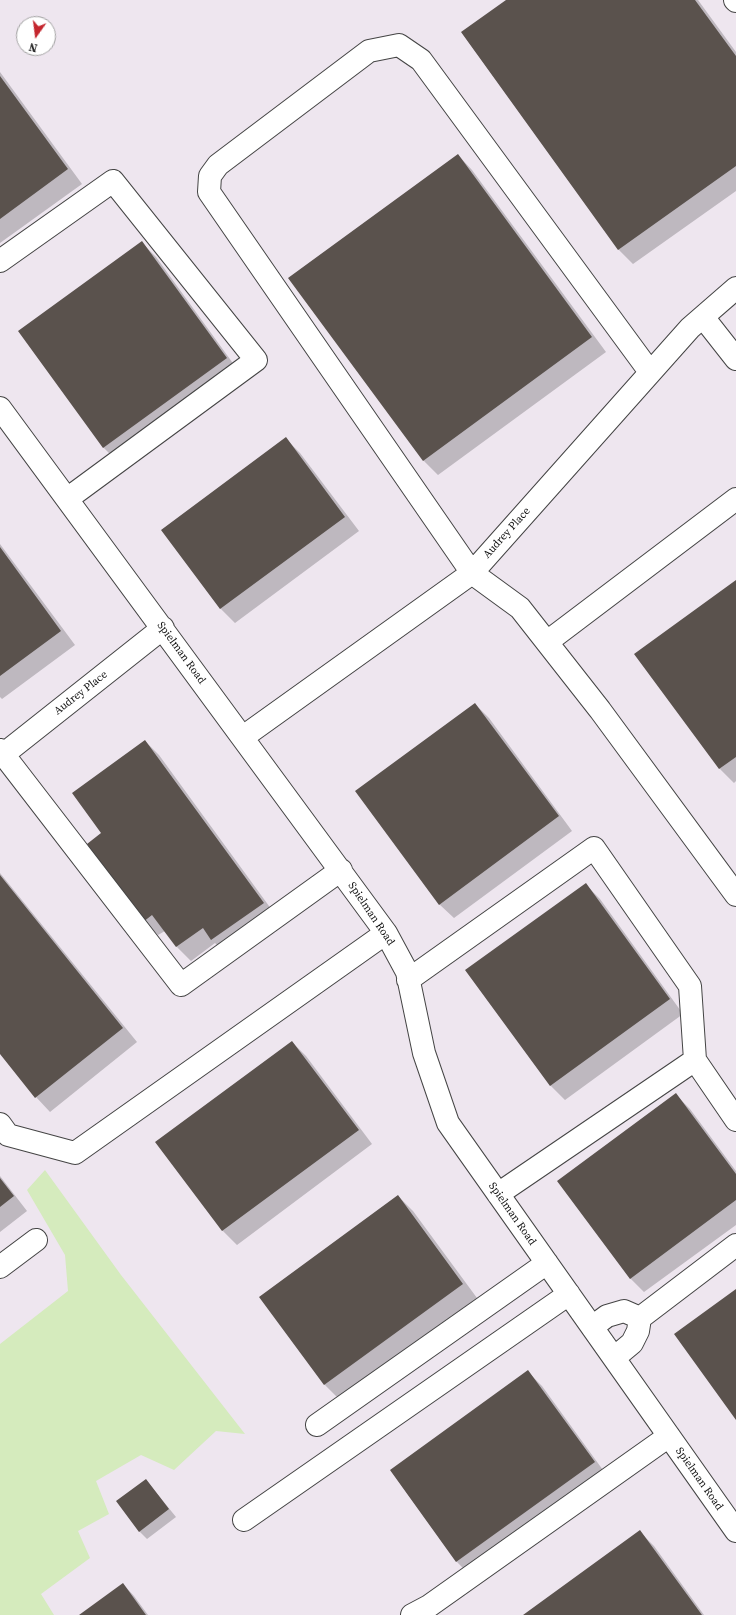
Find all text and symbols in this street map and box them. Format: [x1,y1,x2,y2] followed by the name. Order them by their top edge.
[16,16,56,56] north arrow
[28,39,39,55] text: N
[481,505,533,561] street label: Audrey Place
[154,619,208,687] street label: Spielman Road
[52,668,110,718] street label: Audrey Place
[345,880,397,948] street label: Spielman Road
[485,1180,539,1248] street label: Spielman Road
[672,1445,726,1513] street label: Spielman Road

